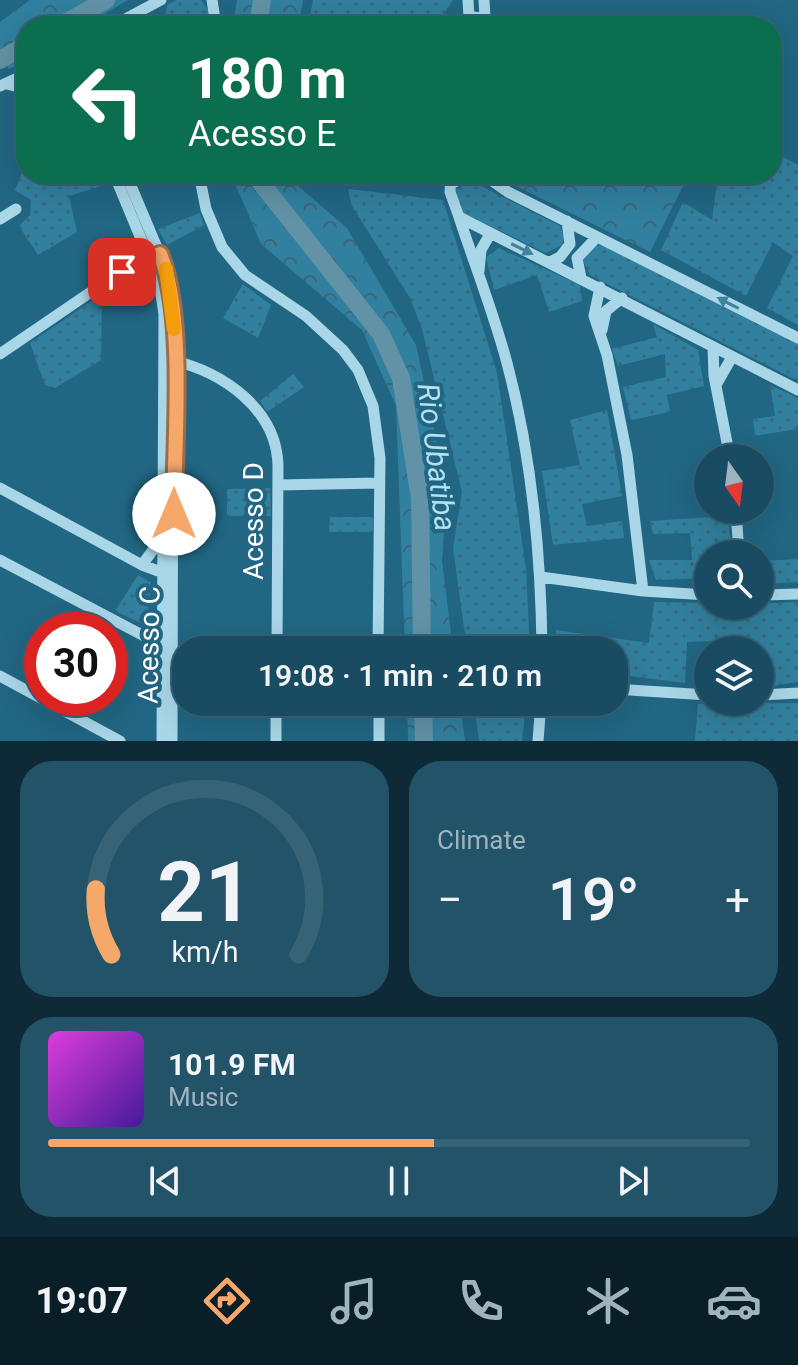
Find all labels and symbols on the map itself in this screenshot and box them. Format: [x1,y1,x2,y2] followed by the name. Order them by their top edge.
[88,238,156,306] pin
[510,242,533,256] one-way arrow
[717,296,740,309] one-way arrow
[411,381,463,533] water label: Rio Ubatiba
[694,444,774,524] north arrow
[237,462,270,580] street label: Acesso D
[132,472,216,556] position arrow
[131,586,167,704] street label: Acesso C
[24,612,128,716] speed limit sign: 30

